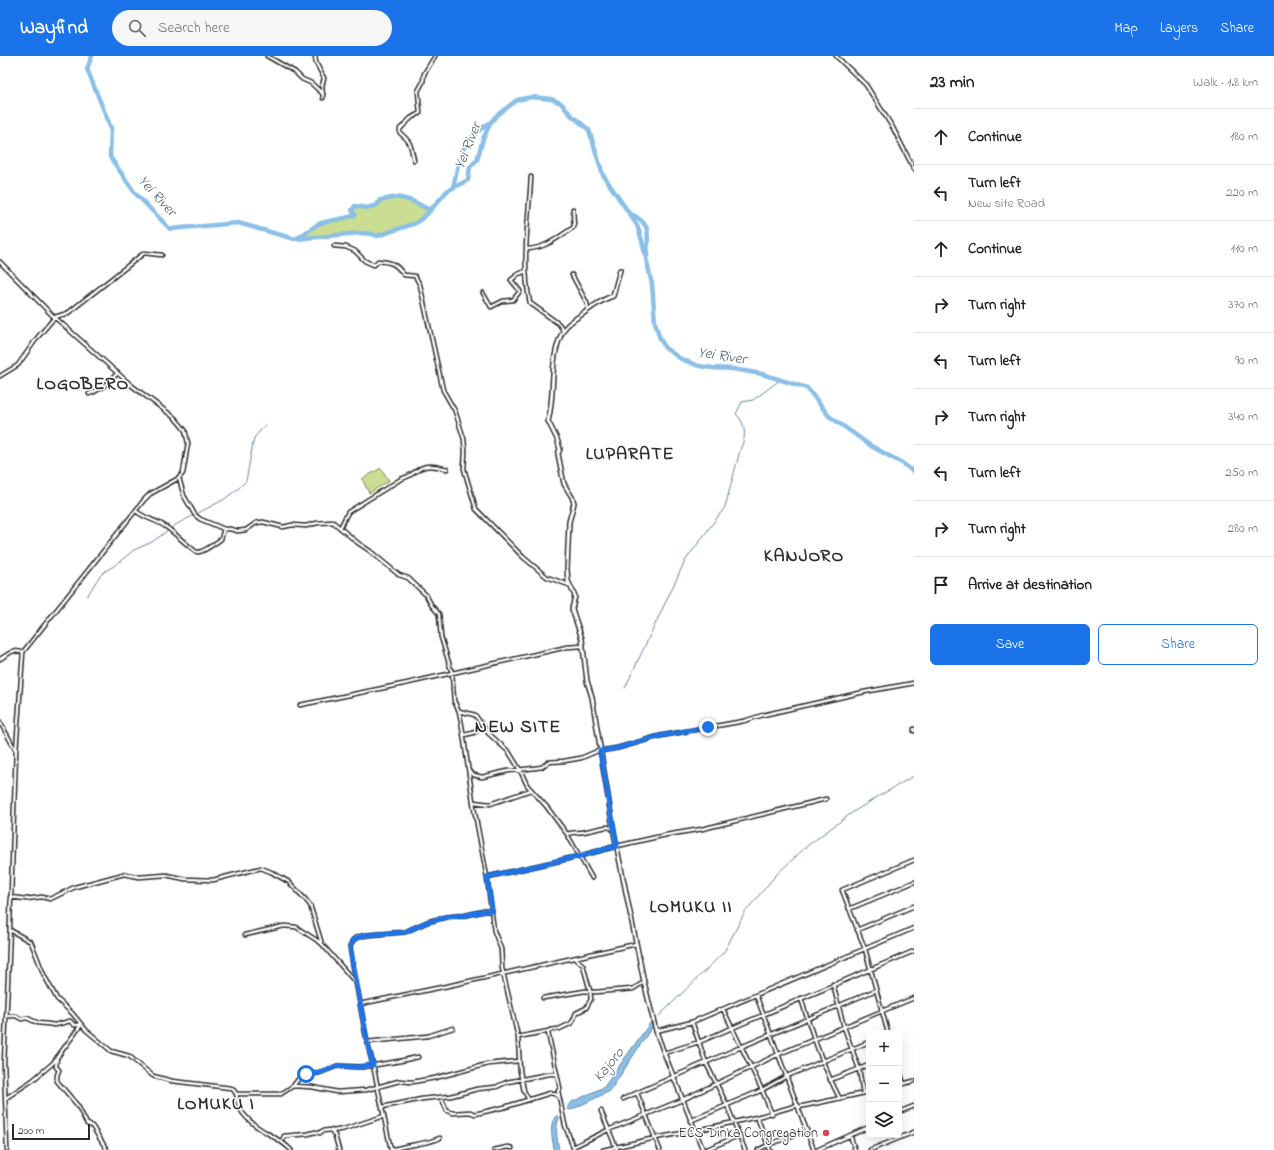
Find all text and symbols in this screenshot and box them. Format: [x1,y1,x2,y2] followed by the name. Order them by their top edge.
[112,10,392,46] search box
[20,15,88,42] text: Wayfind
[126,17,148,39] icon: search
[158,17,230,39] text: Search here
[1114,18,1138,39] text: Map
[1160,18,1198,39] text: Layers
[1220,18,1254,39] text: Share
[930,70,974,95] text: 23 min
[1193,73,1258,92] text: Walk · 1.8 km
[449,117,488,173] water label: Yei River
[930,126,952,148] icon: ahead
[968,126,1022,148] text: Continue
[1230,127,1258,146] text: 180 m
[133,171,183,223] water label: Yei River
[968,172,1021,194] text: Turn left
[930,182,952,204] icon: left
[1226,183,1258,202] text: 220 m
[968,194,1045,213] text: New site Road
[930,238,952,260] icon: ahead
[968,238,1022,260] text: Continue
[1231,239,1258,258] text: 110 m
[930,294,952,316] icon: right
[968,294,1026,316] text: Turn right
[1228,295,1258,314] text: 370 m
[696,341,750,371] water label: Yei River
[930,350,952,372] icon: left
[968,350,1021,372] text: Turn left
[1235,351,1258,370] text: 90 m
[37,372,129,398] district label: LOGOBERO
[930,406,952,428] icon: right
[968,406,1026,428] text: Turn right
[1228,407,1258,426] text: 340 m
[586,442,674,468] district label: LUPARATE
[930,462,952,484] icon: left
[968,462,1021,484] text: Turn left
[1225,463,1258,482] text: 250 m
[930,518,952,540] icon: right
[968,518,1026,540] text: Turn right
[1228,519,1258,538] text: 280 m
[764,544,844,570] district label: KANJORO
[930,574,952,596] icon: arrive
[968,574,1092,596] text: Arrive at destination
[930,624,1090,665] button: Save
[1098,624,1258,665] button: Share
[475,715,561,741] district label: NEW SITE
[699,718,717,736] route end
[650,895,732,921] district label: LOMUKU II
[866,1030,902,1138] map controls
[866,1030,902,1066] button: +
[588,1042,630,1087] water label: Kajoro
[297,1065,315,1083] route start
[866,1066,902,1102] button: −
[177,1092,255,1118] district label: LOMUKU I
[866,1102,902,1138] button: layers
[12,1122,90,1141] scale bar
[18,1123,44,1139] text: 200 m
[678,1123,818,1145] place label: ECS Dinka Congregation
[821,1128,831,1138] marker: ECS Dinka Congregation

